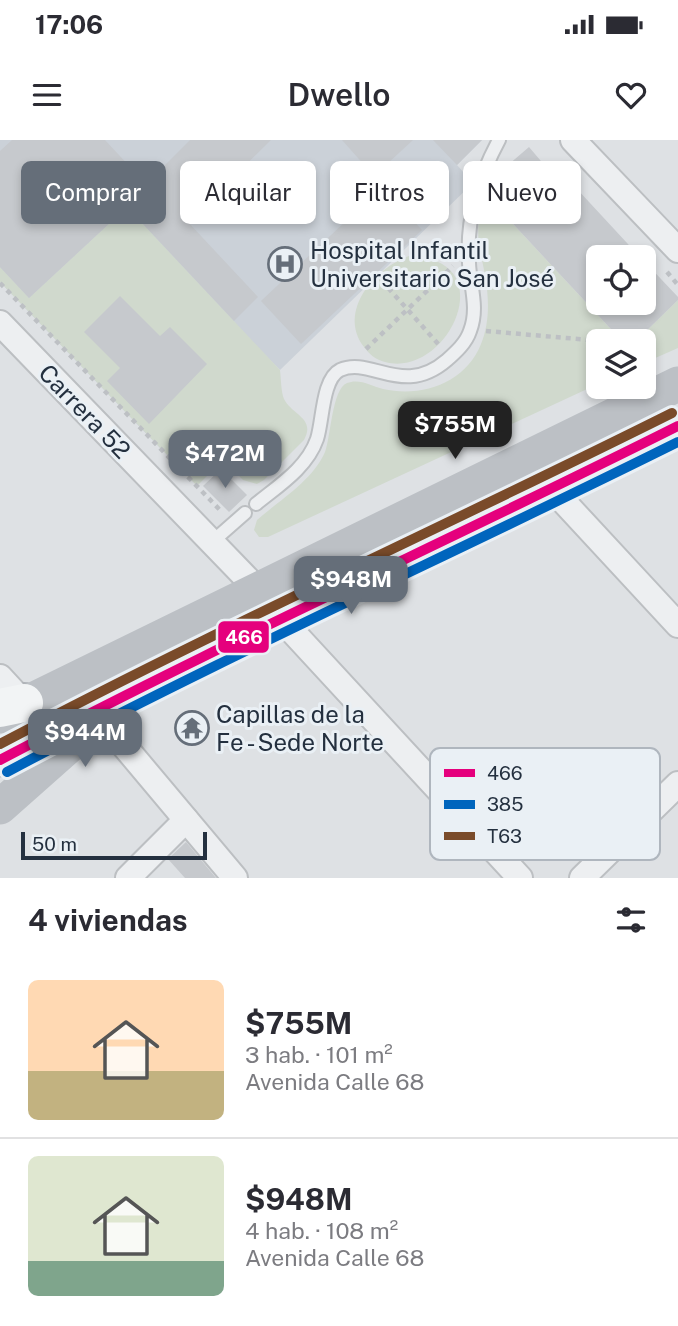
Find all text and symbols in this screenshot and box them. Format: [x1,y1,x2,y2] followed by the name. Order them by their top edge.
[35,9,103,40] text: 17:06
[28,76,66,114] icon: menu
[288,76,390,113] text: Dwello
[612,76,650,114] icon: heart
[21,161,166,224] chip: Comprar
[180,161,316,224] chip: Alquilar
[330,161,449,224] chip: Filtros
[463,161,581,224] chip: Nuevo
[310,236,554,292] place label: Hospital Infantil Universitario San José
[266,245,304,283] hospital icon: Hospital Infantil Universitario San José
[586,245,656,399] map controls
[586,245,656,315] button: locate
[586,329,656,399] button: layers
[33,358,137,464] street label: Carrera 52
[406,402,504,461] pin: $755M
[414,410,496,437] text: $755M
[176,430,274,490] pin: $472M
[185,439,265,466] text: $472M
[302,556,400,616] pin: $948M
[310,565,392,592] text: $948M
[217,620,270,654] line badge: 466
[225,626,263,648] text: 466
[216,700,384,756] place label: Capillas de la Fe - Sede Norte
[173,709,211,747] temple icon: Capillas de la Fe - Sede Norte
[36,710,134,769] pin: $944M
[44,718,126,745] text: $944M
[430,748,660,860] legend
[487,762,522,784] text: 466
[487,793,523,815] text: 385
[487,825,522,847] text: T63
[21,829,206,861] scale bar
[32,833,77,855] text: 50 m
[612,901,650,939] icon: filters
[28,902,188,938] text: 4 viviendas
[245,1005,352,1041] text: $755M
[84,1008,168,1092] icon: home
[245,1041,393,1068] text: 3 hab. · 101 m²
[245,1068,424,1095] text: Avenida Calle 68
[245,1181,352,1217] text: $948M
[84,1184,168,1268] icon: home
[245,1217,398,1244] text: 4 hab. · 108 m²
[245,1244,424,1271] text: Avenida Calle 68

